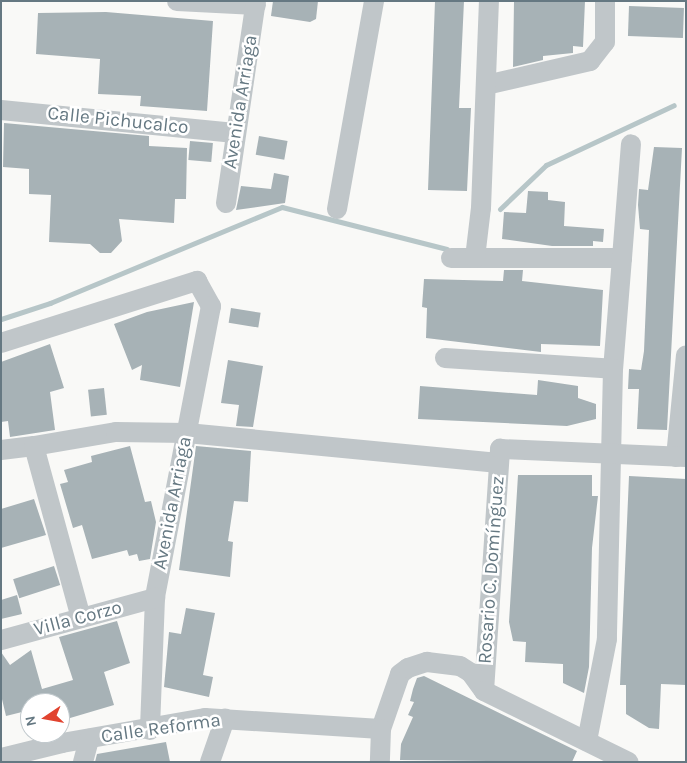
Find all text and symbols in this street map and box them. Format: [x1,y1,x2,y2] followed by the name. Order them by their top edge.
[219,33,263,171] street label: Avenida Arriaga
[46,102,190,140] street label: Calle Pichucalco
[149,435,197,571] street label: Avenida Arriaga
[474,475,510,665] street label: Rosario C. Domínguez
[31,596,125,642] street label: Villa Corzo
[20,693,70,743] north arrow
[100,709,222,749] street label: Calle Reforma
[21,714,40,728] text: N

